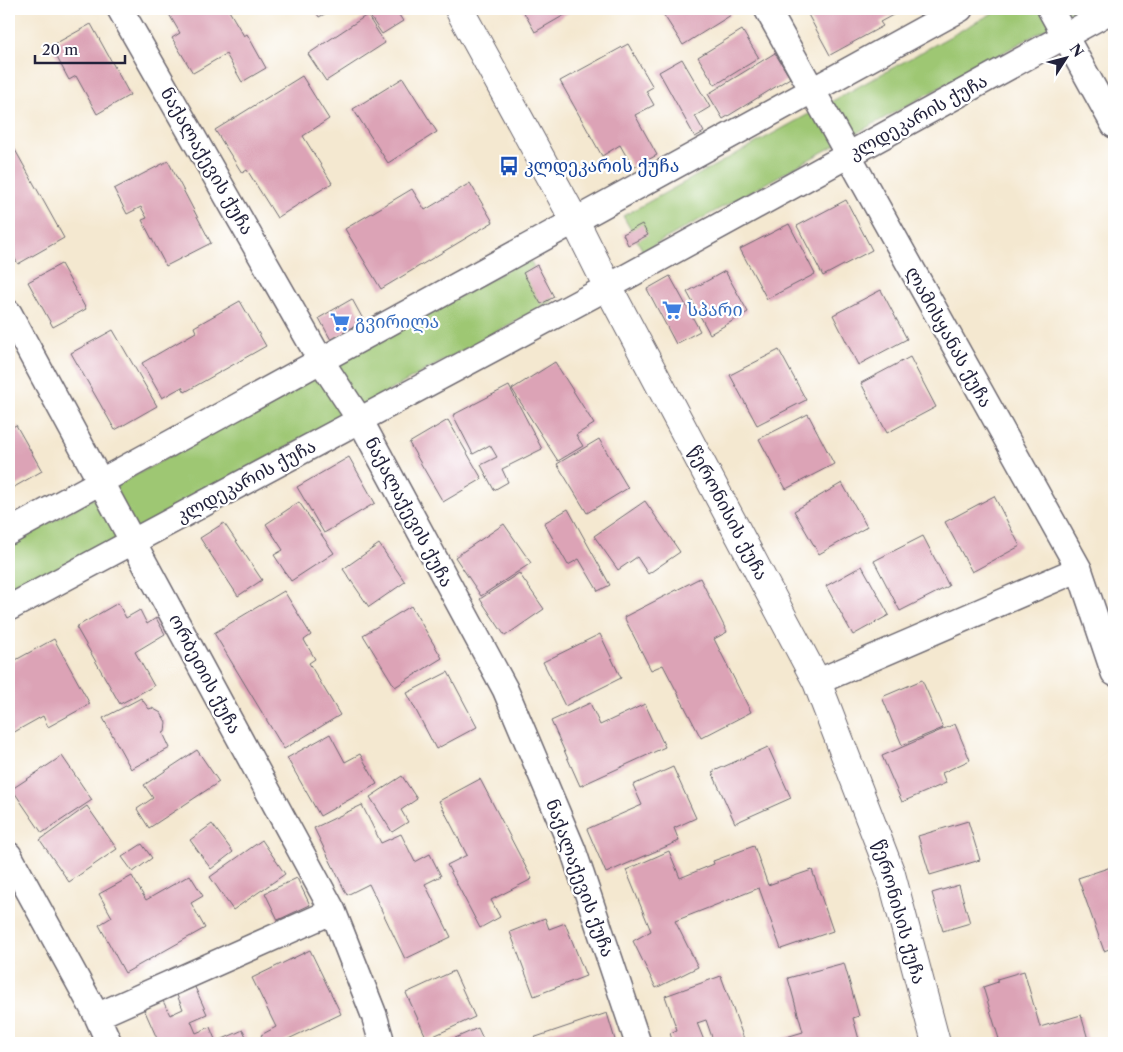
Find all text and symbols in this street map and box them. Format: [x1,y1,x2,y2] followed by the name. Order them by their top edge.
[35,32,125,64] scale bar
[1040,32,1090,82] north arrow
[42,40,78,59] text: 20 m
[1066,40,1087,61] text: N
[845,70,991,164] street label: კლდეკარის ქუჩა
[156,83,258,239] street label: ნაქალაქევის ქუჩა
[498,155,520,177] bus stop icon: კლდეკარის ქუჩა
[524,155,679,177] place label: კლდეკარის ქუჩა
[901,263,997,411] street label: ლამისყანას ქუჩა
[661,299,683,321] supermarket icon: სპარი
[687,299,743,321] place label: სპარი
[329,311,351,333] supermarket icon: გვირილა
[355,311,439,333] place label: გვირილა
[360,433,458,591] street label: ნაქალაქევის ქუჩა
[172,435,320,527] street label: კლდეკარის ქუჩა
[683,442,773,584] street label: წერონისის ქუჩა
[164,610,246,738] street label: ორბეთის ქუჩა
[541,796,619,960] street label: ნაქალაქევის ქუჩა
[868,837,930,987] street label: წერონისის ქუჩა

